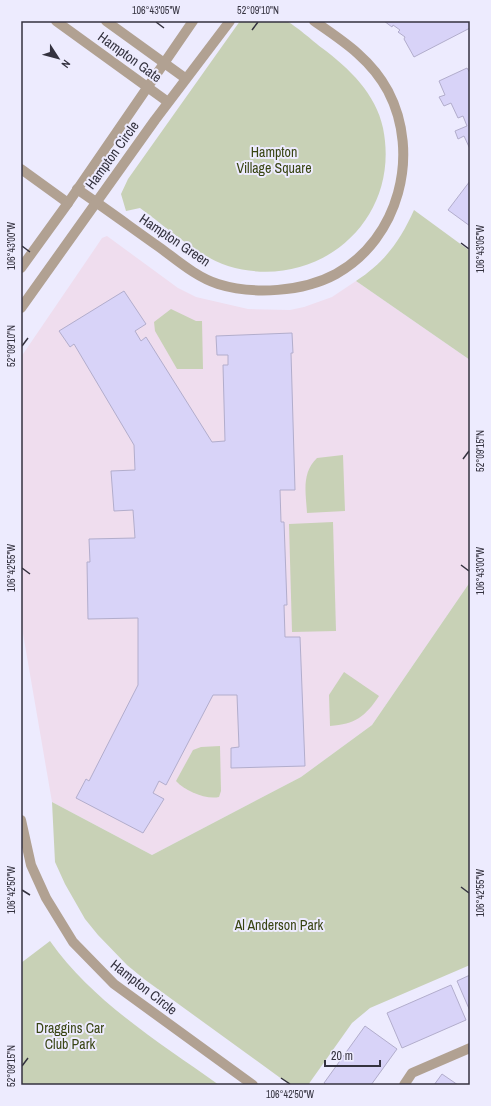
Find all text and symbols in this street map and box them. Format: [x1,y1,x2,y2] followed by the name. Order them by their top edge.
[132,4,180,17] text: 106°43'05"W
[237,4,279,17] text: 52°09'10"N
[95,28,165,86] street label: Hampton Gate
[38,38,78,78] north arrow
[59,57,74,71] text: N
[81,117,143,193] street label: Hampton Circle
[236,143,312,177] park label: Hampton Village Square
[136,210,214,270] street label: Hampton Green
[5,222,18,270] text: 106°43'00"W
[474,225,487,273] text: 106°43'05"W
[5,325,18,367] text: 52°09'10"N
[474,430,487,472] text: 52°09'15"N
[5,544,18,592] text: 106°42'55"W
[474,547,487,595] text: 106°43'00"W
[5,866,18,914] text: 106°42'50"W
[474,869,487,917] text: 106°42'55"W
[234,916,324,934] park label: Al Anderson Park
[107,955,181,1019] street label: Hampton Circle
[36,1019,104,1053] park label: Draggins Car Club Park
[325,1042,380,1068] scale bar
[5,1045,18,1087] text: 52°09'15"N
[331,1048,353,1064] text: 20 m
[266,1088,314,1101] text: 106°42'50"W

